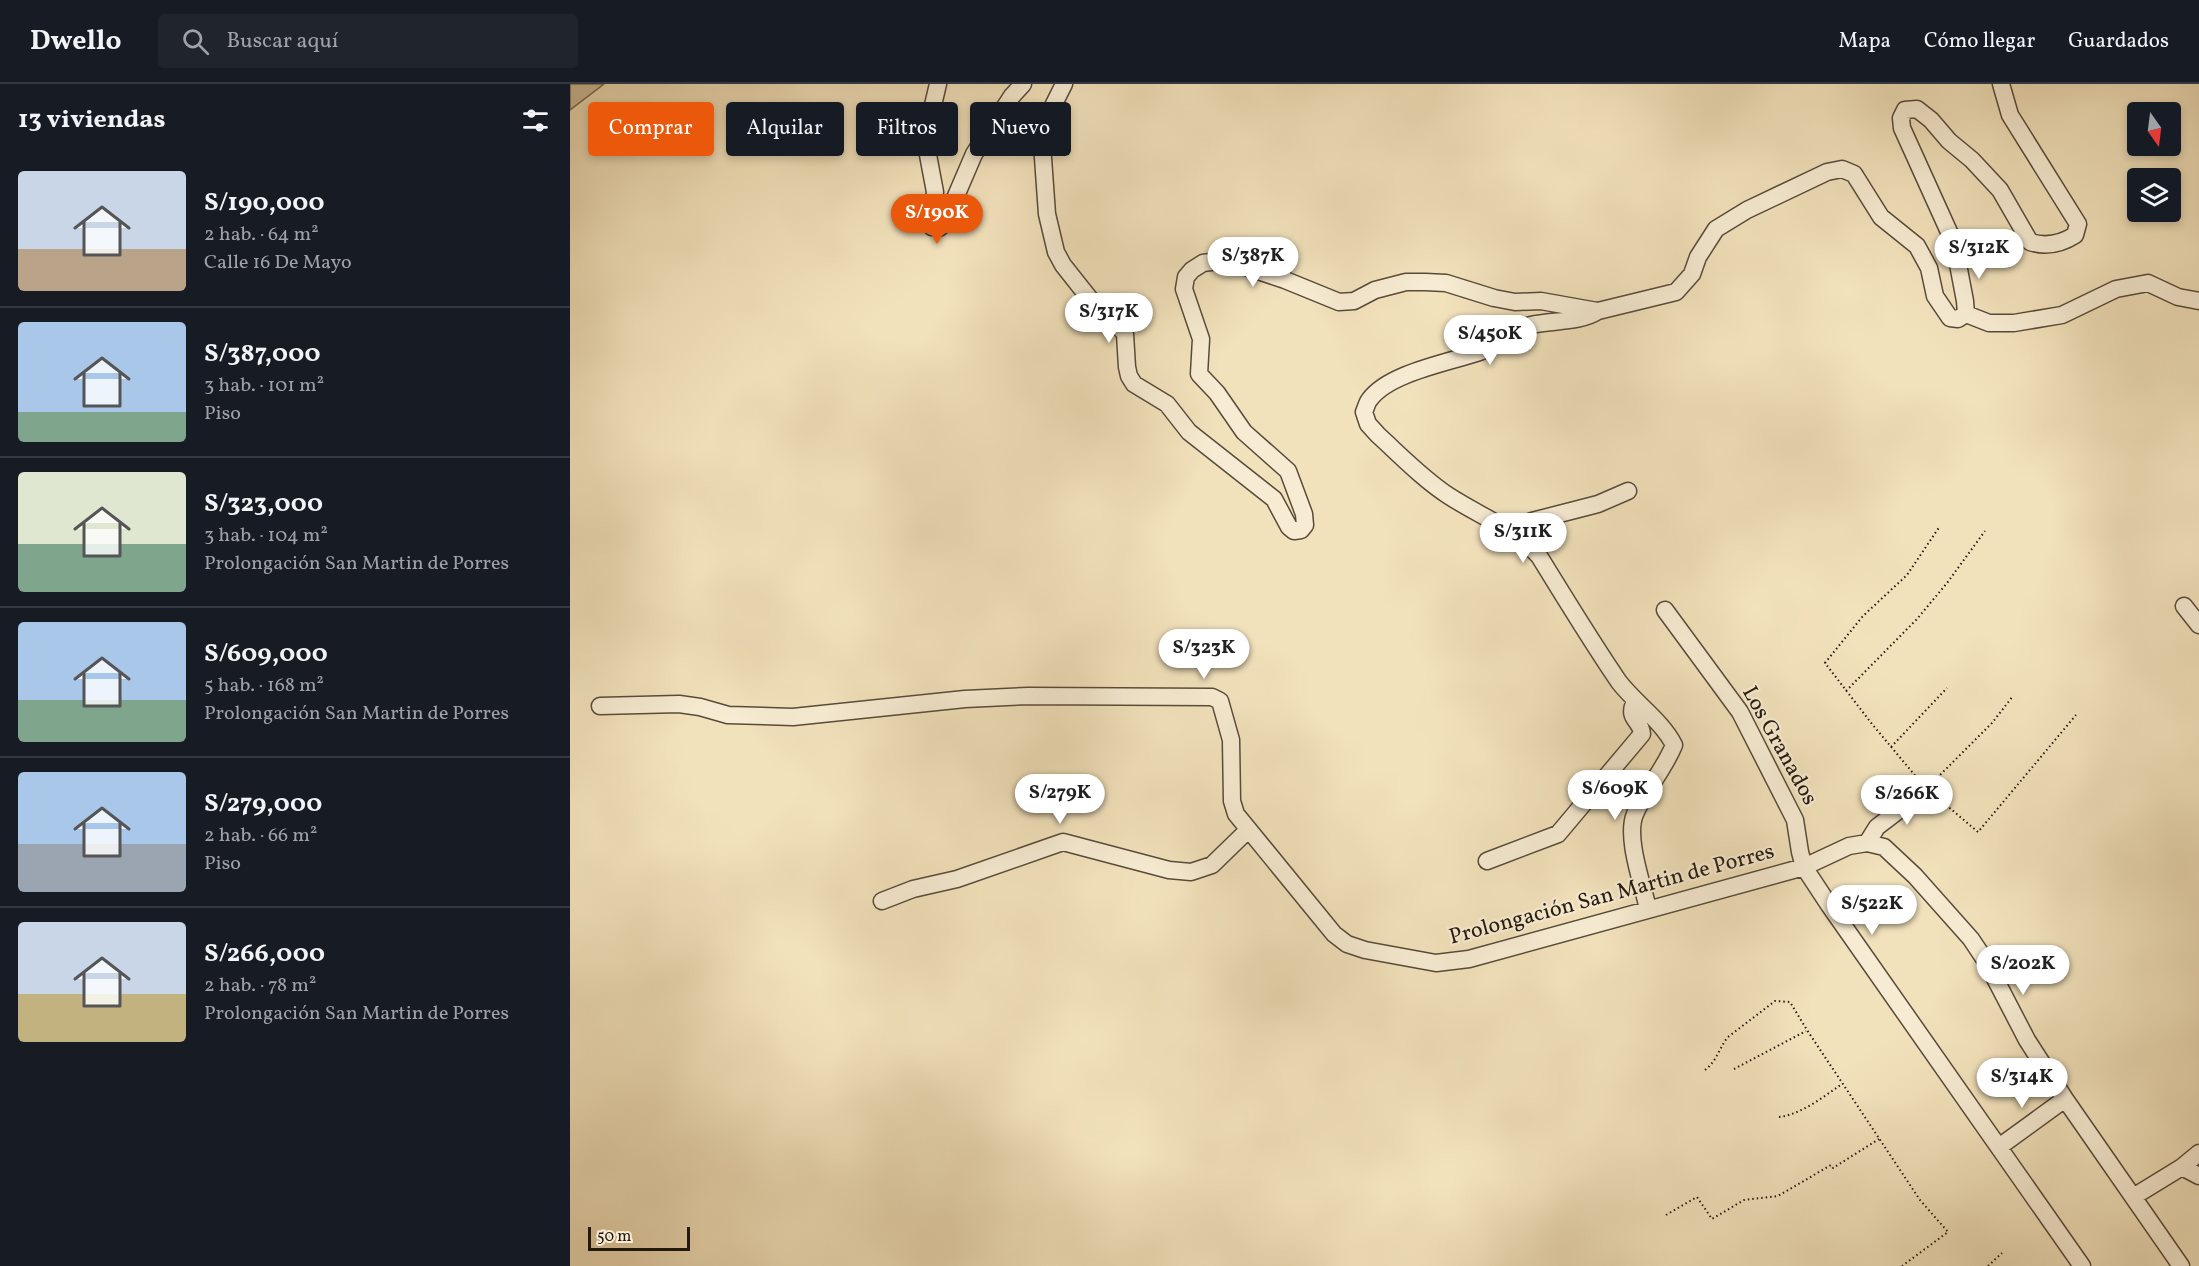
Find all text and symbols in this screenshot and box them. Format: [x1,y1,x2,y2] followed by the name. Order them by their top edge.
[158,14,578,68] search box
[30,22,122,61] text: Dwello
[179,25,212,58] icon: search
[227,26,338,57] text: Buscar aquí
[1838,27,1891,56] text: Mapa
[1924,27,2035,56] text: Cómo llegar
[2068,27,2169,56] text: Guardados
[18,102,166,138] text: 13 viviendas
[588,102,714,156] chip: Comprar
[726,102,844,156] chip: Alquilar
[856,102,958,156] chip: Filtros
[970,102,1071,156] chip: Nuevo
[2127,102,2181,156] north arrow
[2127,102,2181,222] map controls
[519,104,552,137] icon: filters
[2127,168,2181,222] button: layers
[204,185,325,221] text: S/190,000
[888,194,986,245] pin: S/190K
[66,195,138,267] icon: home
[905,199,969,227] text: S/190K
[204,221,319,249] text: 2 hab. · 64 m²
[1930,229,2028,280] pin: S/312K
[1948,234,2010,262] text: S/312K
[1204,237,1302,288] pin: S/387K
[1221,242,1285,270] text: S/387K
[204,249,352,277] text: Calle 16 De Mayo
[1060,293,1158,344] pin: S/317K
[1079,298,1139,326] text: S/317K
[1441,315,1539,366] pin: S/450K
[1458,320,1522,348] text: S/450K
[204,336,321,372] text: S/387,000
[66,346,138,418] icon: home
[204,372,324,400] text: 3 hab. · 101 m²
[204,400,241,428] text: Piso
[204,486,323,522] text: S/323,000
[66,496,138,568] icon: home
[1474,513,1572,564] pin: S/311K
[1494,518,1552,546] text: S/311K
[204,522,328,550] text: 3 hab. · 104 m²
[204,550,509,578] text: Prolongación San Martin de Porres
[1155,629,1253,680] pin: S/323K
[1173,634,1235,662] text: S/323K
[204,636,328,672] text: S/609,000
[66,646,138,718] icon: home
[204,672,324,700] text: 5 hab. · 168 m²
[1734,681,1824,811] street label: Los Granados
[204,700,509,728] text: Prolongación San Martin de Porres
[1566,770,1664,821] pin: S/609K
[1011,774,1109,825] pin: S/279K
[1582,775,1648,803] text: S/609K
[1858,775,1956,826] pin: S/266K
[1029,779,1091,807] text: S/279K
[1875,780,1939,808] text: S/266K
[204,786,322,822] text: S/279,000
[66,796,138,868] icon: home
[204,822,317,850] text: 2 hab. · 66 m²
[1446,837,1778,953] street label: Prolongación San Martin de Porres
[204,850,241,878] text: Piso
[1823,885,1921,936] pin: S/522K
[1841,890,1903,918] text: S/522K
[204,936,325,972] text: S/266,000
[1974,945,2072,996] pin: S/202K
[66,946,138,1018] icon: home
[1990,950,2056,978] text: S/202K
[204,972,316,1000] text: 2 hab. · 78 m²
[204,1000,509,1028] text: Prolongación San Martin de Porres
[1973,1058,2071,1109] pin: S/314K
[1991,1063,2053,1091] text: S/314K
[588,1224,690,1252] scale bar
[597,1226,631,1248] text: 50 m

